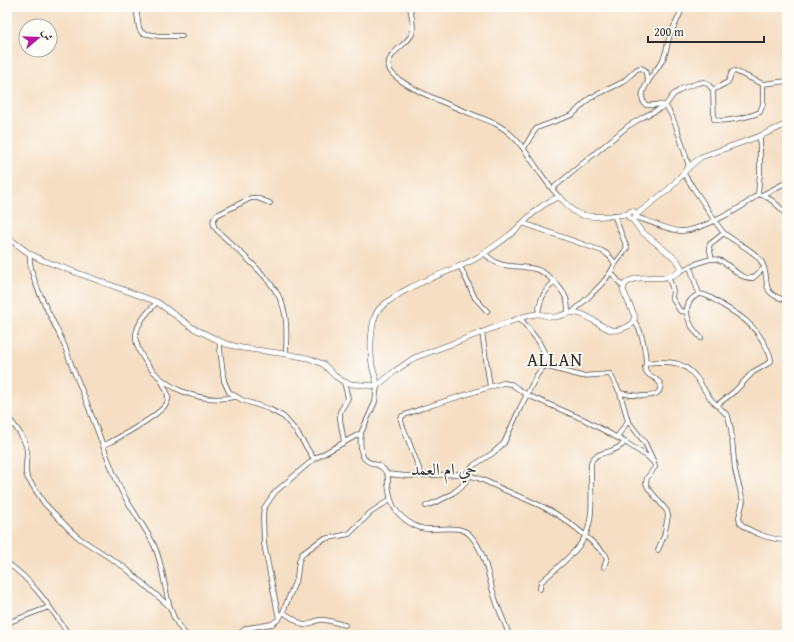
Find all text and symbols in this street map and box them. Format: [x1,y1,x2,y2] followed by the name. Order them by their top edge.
[18,18,58,58] north arrow
[648,18,764,44] scale bar
[654,23,684,40] text: 200 m
[38,27,57,43] text: ش
[527,346,583,373] district label: ALLAN
[411,456,477,484] district label: حي ام العمد

